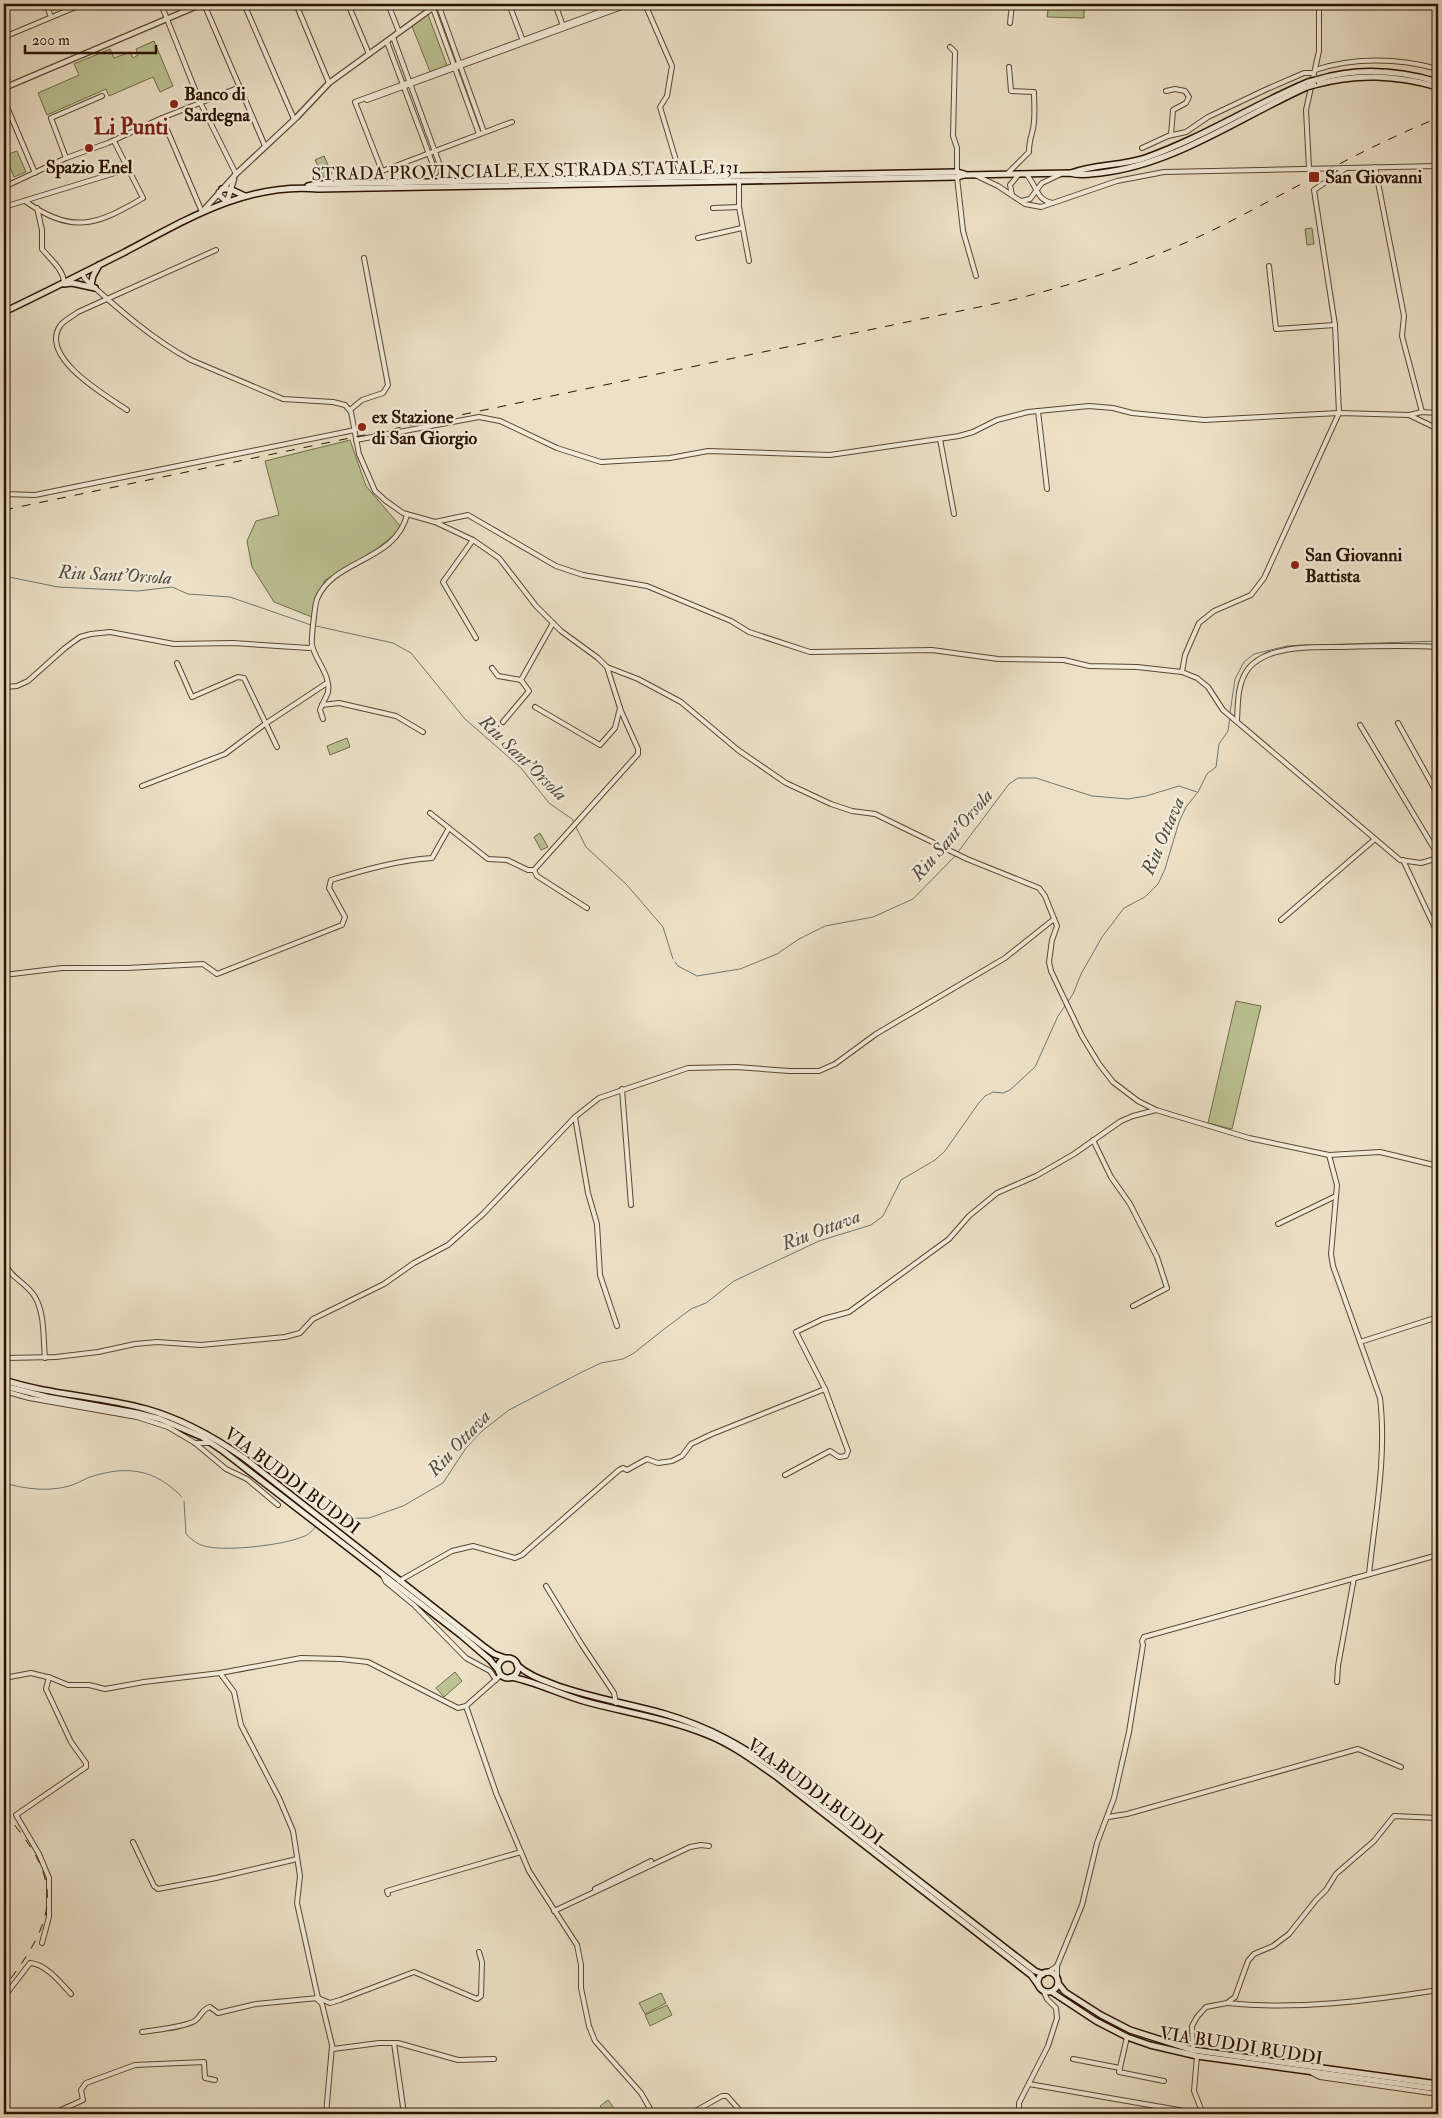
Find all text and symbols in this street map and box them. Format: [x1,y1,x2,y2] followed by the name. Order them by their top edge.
[25,22,156,54] scale bar
[32,31,70,50] text: 200 m
[184,83,251,127] place label: Banco di Sardegna
[168,98,180,110] marker: Banco di Sardegna
[94,113,169,141] district label: Li Punti
[83,142,95,154] marker: Spazio Enel
[46,156,133,179] place label: Spazio Enel
[311,156,739,186] street label: STRADA PROVINCIALE EX STRADA STATALE 131
[1325,166,1422,189] place label: San Giovanni
[1307,170,1321,184] marker: San Giovanni
[372,406,478,450] place label: ex Stazione di San Giorgio
[356,421,368,433] marker: ex Stazione di San Giorgio
[1305,544,1402,588] place label: San Giovanni Battista
[1289,559,1301,571] marker: San Giovanni Battista
[57,560,173,590] water label: Riu Sant'Orsola
[473,709,572,806] water label: Riu Sant'Orsola
[905,784,999,887] water label: Riu Sant'Orsola
[1135,793,1190,880] water label: Riu Ottava
[777,1204,864,1256] water label: Riu Ottava
[421,1405,496,1482] water label: Riu Ottava
[219,1422,365,1540] street label: VIA BUDDI BUDDI
[742,1733,888,1851] street label: VIA BUDDI BUDDI
[1158,2022,1324,2070] street label: VIA BUDDI BUDDI

